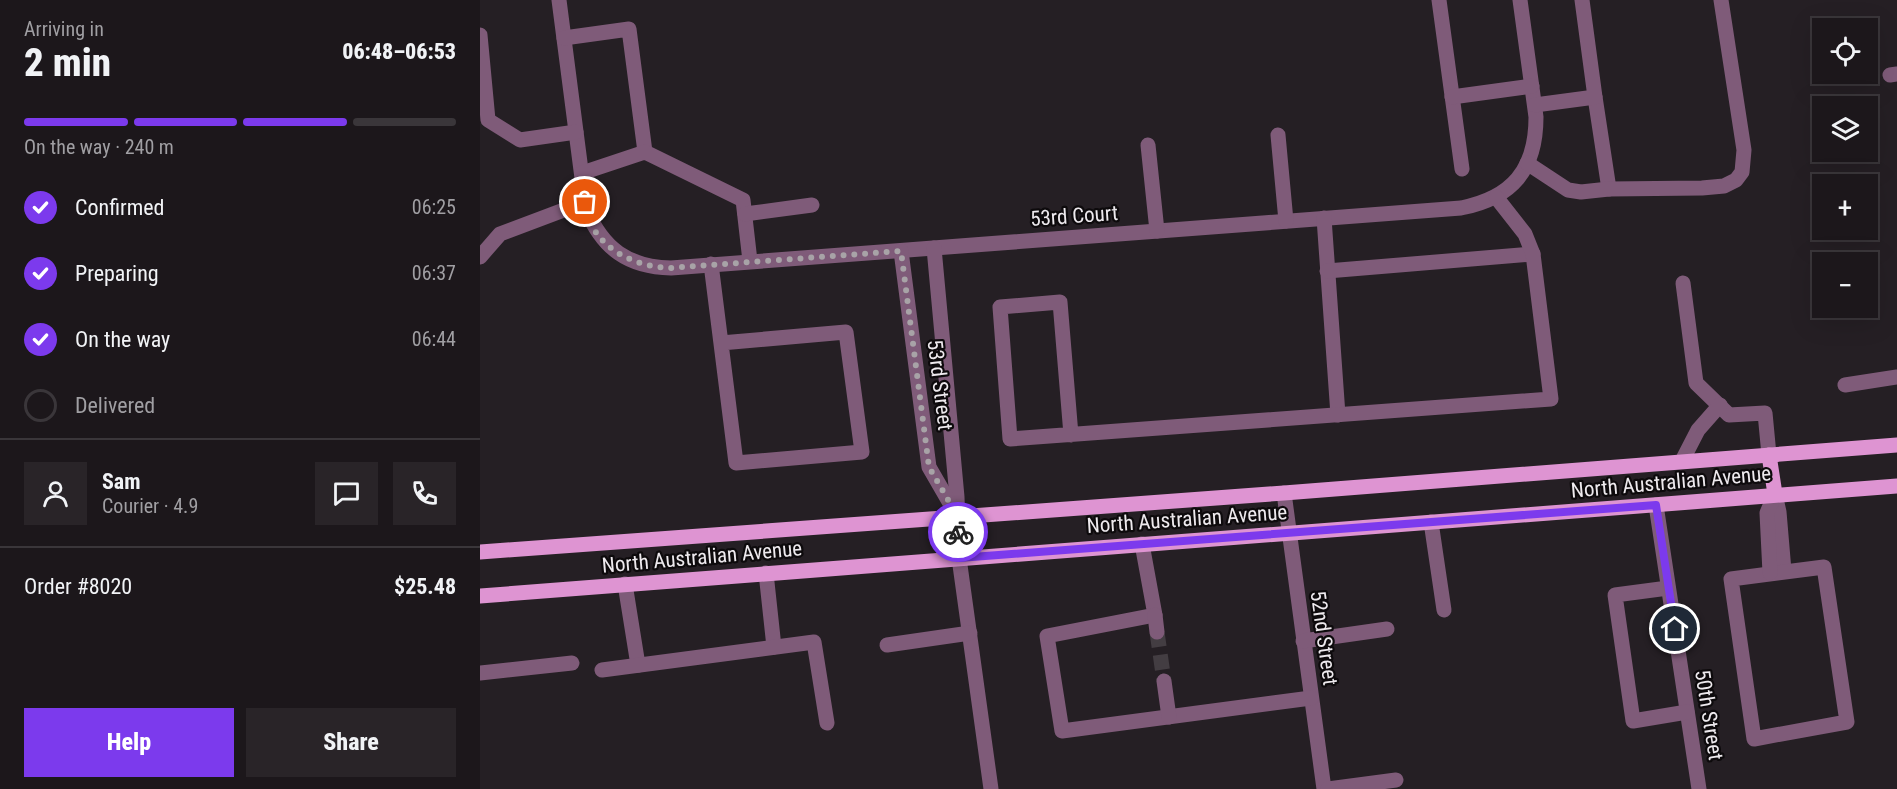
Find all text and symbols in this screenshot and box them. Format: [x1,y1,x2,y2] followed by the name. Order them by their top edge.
[24,17,104,41] text: Arriving in
[1812,18,1878,318] map controls
[1812,18,1878,84] button: locate
[342,39,456,64] text: 06:48–06:53
[24,40,111,86] text: 2 min
[1812,96,1878,162] button: layers
[24,135,174,159] text: On the way · 240 m
[1812,174,1878,240] button: +
[559,176,610,227] pin
[568,185,601,218] icon: bag
[24,191,57,224] icon: check
[75,195,164,220] text: Confirmed
[412,195,456,219] text: 06:25
[1029,201,1119,231] street label: 53rd Court
[1812,252,1878,318] button: −
[24,257,57,290] icon: check
[75,261,159,286] text: Preparing
[412,261,456,285] text: 06:37
[24,323,57,356] icon: check
[75,327,170,352] text: On the way
[412,327,456,351] text: 06:44
[923,338,957,432] street label: 53rd Street
[75,393,155,418] text: Delivered
[1570,461,1772,503] street label: North Australian Avenue
[24,462,87,525] button: person
[315,462,378,525] button: chat
[393,462,456,525] button: phone
[102,469,141,494] text: Sam
[102,494,198,518] text: Courier · 4.9
[1086,500,1288,538] street label: North Australian Avenue
[928,502,988,562] courier
[942,516,975,549] icon: bike
[601,536,803,578] street label: North Australian Avenue
[24,574,132,599] text: Order #8020
[394,574,456,599] text: $25.48
[1305,589,1343,687] street label: 52nd Street
[1649,603,1700,654] pin
[1658,612,1691,645] icon: home
[1690,668,1728,762] street label: 50th Street
[24,708,234,777] button: Help
[246,708,456,777] button: Share

